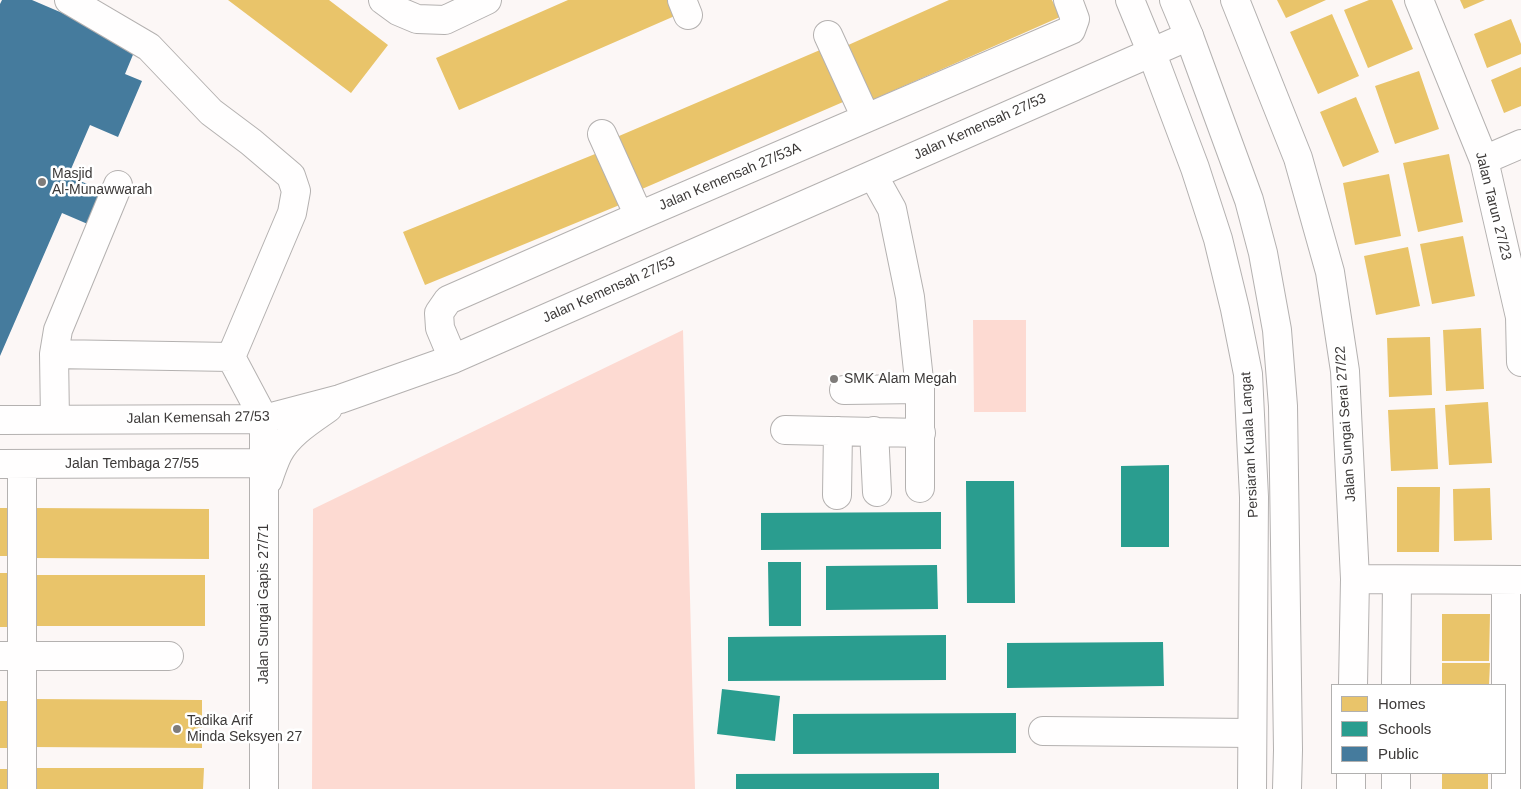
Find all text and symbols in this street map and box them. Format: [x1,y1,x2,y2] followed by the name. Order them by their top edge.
[911,90,1049,164] street label: Jalan Kemensah 27/53
[657,139,803,215] street label: Jalan Kemensah 27/53A
[1471,150,1515,262] street label: Jalan Tarun 27/23
[52,166,152,198] place label: Masjid Al-Munawwarah
[36,176,48,188] marker: Masjid Al-Munawwarah
[540,253,678,327] street label: Jalan Kemensah 27/53
[1332,345,1360,503] street label: Jalan Sungai Serai 27/22
[844,371,957,387] place label: SMK Alam Megah
[1238,371,1262,519] street label: Persiaran Kuala Langat
[828,373,840,385] marker: SMK Alam Megah
[126,408,270,428] street label: Jalan Kemensah 27/53
[65,456,199,472] street label: Jalan Tembaga 27/55
[256,524,272,684] street label: Jalan Sungai Gapis 27/71
[1331,684,1506,774] legend
[1378,695,1426,712] text: Homes
[187,713,302,746] place label: Tadika Arif Minda Seksyen 27
[1378,720,1431,737] text: Schools
[171,723,183,735] marker: Tadika Arif Minda Seksyen 27
[1378,745,1419,762] text: Public

